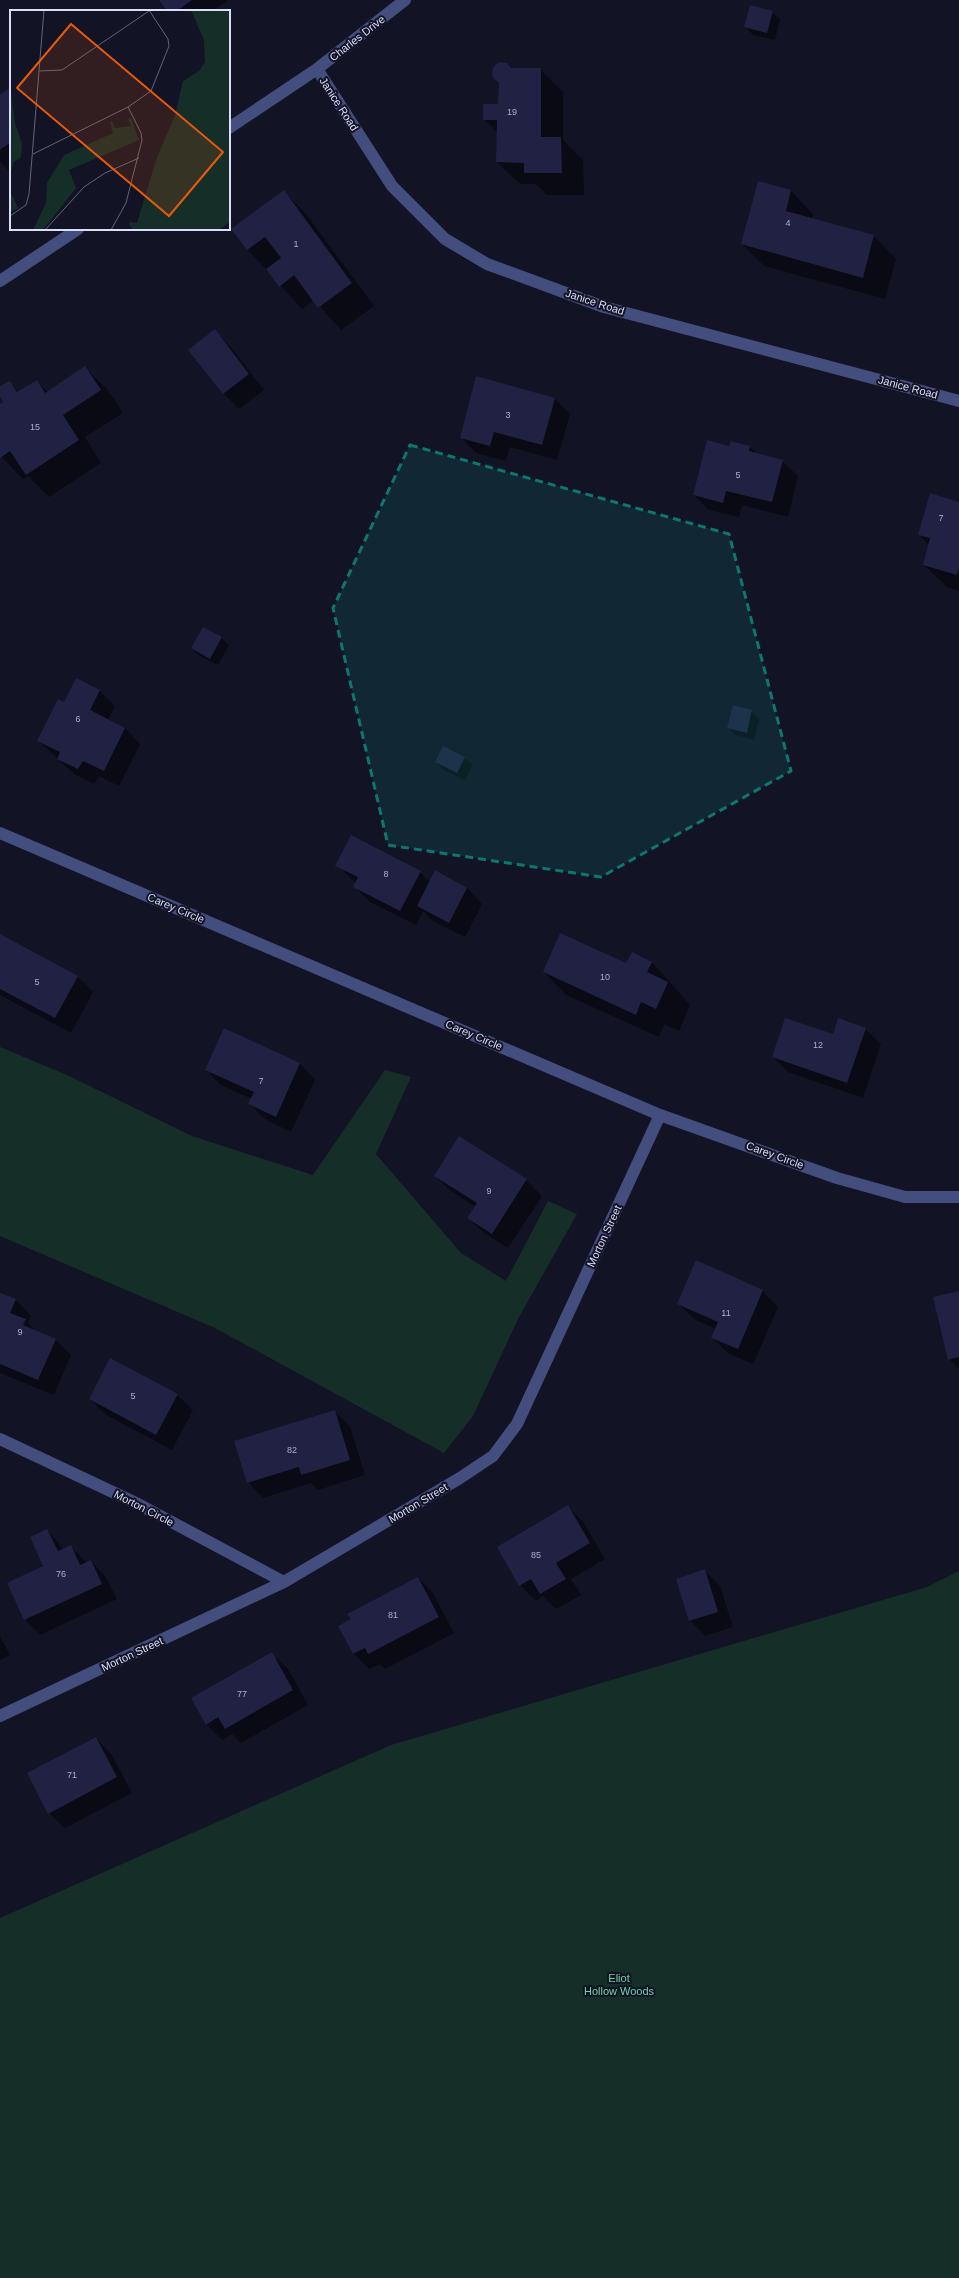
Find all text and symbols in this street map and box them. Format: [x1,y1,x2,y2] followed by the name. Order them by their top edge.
[10,10,230,230] inset map
[327,13,387,63] street label: Charles Drive
[317,75,361,133] street label: Janice Road
[507,107,517,117] house number: 19
[785,218,791,228] house number: 4
[293,239,299,249] house number: 1
[564,287,626,317] street label: Janice Road
[877,373,939,401] street label: Janice Road
[505,410,511,420] house number: 3
[30,422,40,432] house number: 15
[735,470,741,480] house number: 5
[938,513,944,523] house number: 7
[75,714,81,724] house number: 6
[383,869,389,879] house number: 8
[146,891,206,925] street label: Carey Circle
[600,972,610,982] house number: 10
[34,977,40,987] house number: 5
[444,1018,504,1052] street label: Carey Circle
[813,1040,823,1050] house number: 12
[258,1076,264,1086] house number: 7
[745,1139,805,1171] street label: Carey Circle
[486,1186,492,1196] house number: 9
[584,1203,624,1269] street label: Morton Street
[721,1308,731,1318] house number: 11
[17,1327,23,1337] house number: 9
[130,1391,136,1401] house number: 5
[287,1445,297,1455] house number: 82
[386,1481,450,1525] street label: Morton Street
[112,1488,176,1528] street label: Morton Circle
[531,1550,541,1560] house number: 85
[56,1569,66,1579] house number: 76
[388,1610,398,1620] house number: 81
[99,1634,165,1674] street label: Morton Street
[237,1689,247,1699] house number: 77
[67,1770,77,1780] house number: 71
[584,1972,655,1997] park label: Eliot Hollow Woods

